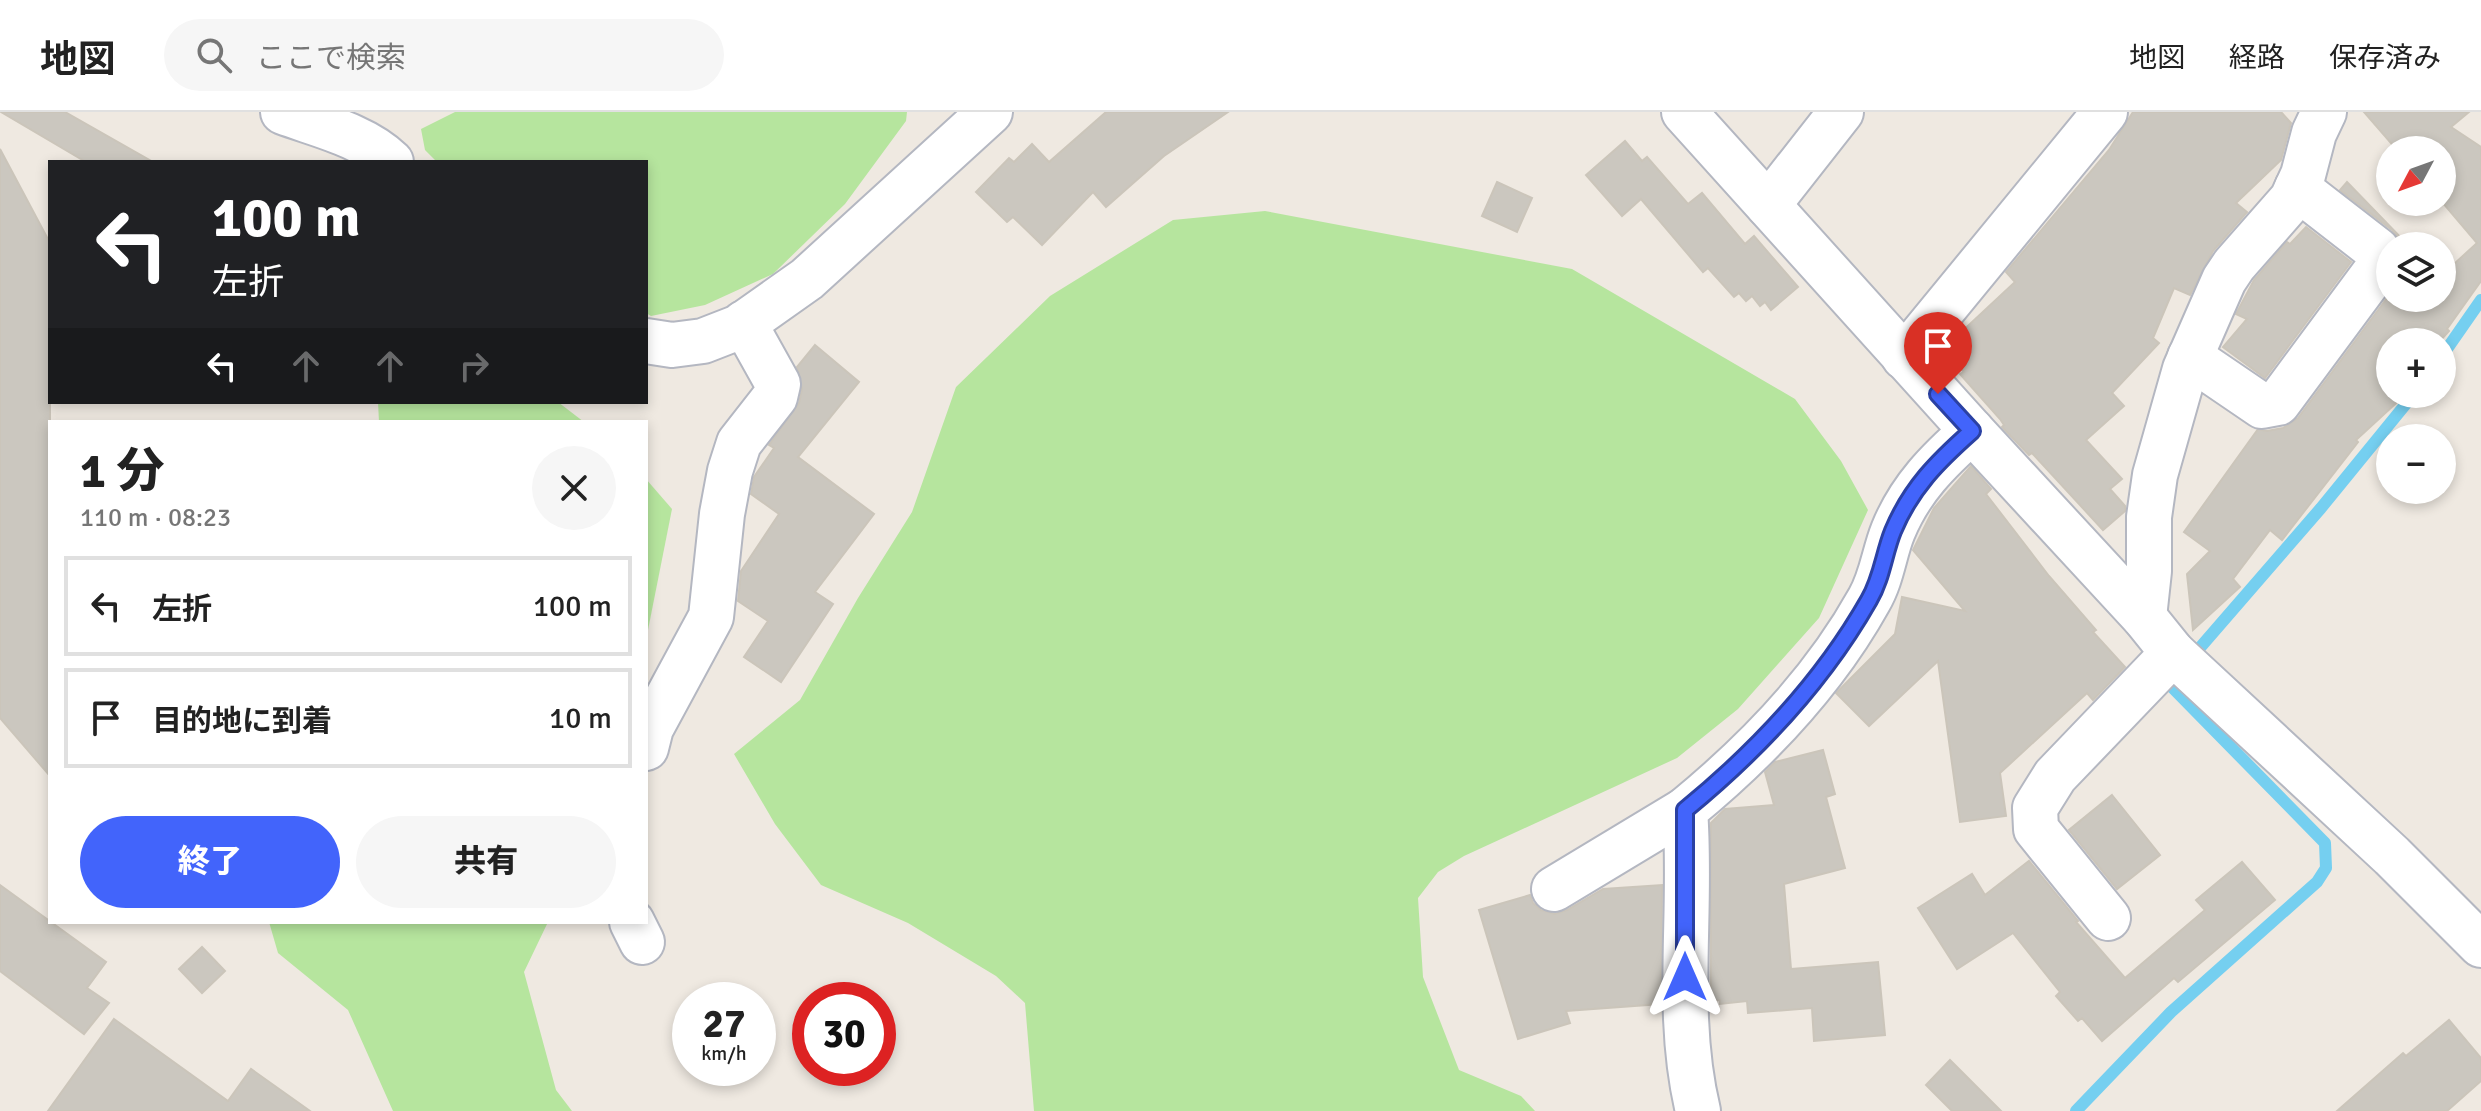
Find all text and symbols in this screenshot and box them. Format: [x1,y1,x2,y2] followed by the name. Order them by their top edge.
[164,19,724,91] search box
[192,33,236,77] icon: search
[40,36,116,83] text: 地図
[256,40,406,77] text: ここで検索
[2129,41,2185,75] text: 地図
[2229,41,2285,75] text: 経路
[2329,41,2441,75] text: 保存済み
[2376,136,2456,216] north arrow
[2376,136,2456,504] map controls
[212,183,360,252] text: 100 m
[80,192,184,296] icon: left
[2376,232,2456,312] button: layers
[212,260,284,305] text: 左折
[1904,312,1972,394] pin
[1916,324,1960,368] icon: arrive
[2376,328,2456,408] button: +
[200,344,244,388] icon: left
[284,344,328,388] icon: ahead
[368,344,412,388] icon: ahead
[452,344,496,388] icon: right
[2376,424,2456,504] button: −
[80,442,164,501] text: 1 分
[532,446,616,530] button: close
[80,502,231,534] text: 110 m · 08:23
[84,584,128,628] icon: left
[533,588,612,625] text: 100 m
[152,591,212,628] text: 左折
[84,696,128,740] icon: arrive
[549,700,612,737] text: 10 m
[152,703,332,740] text: 目的地に到着
[80,816,340,908] button: 終了
[356,816,616,908] button: 共有
[1643,935,1727,1019] position arrow
[792,982,896,1086] speed limit sign: 30
[702,999,746,1049] text: 27
[701,1041,747,1066] text: km/h

